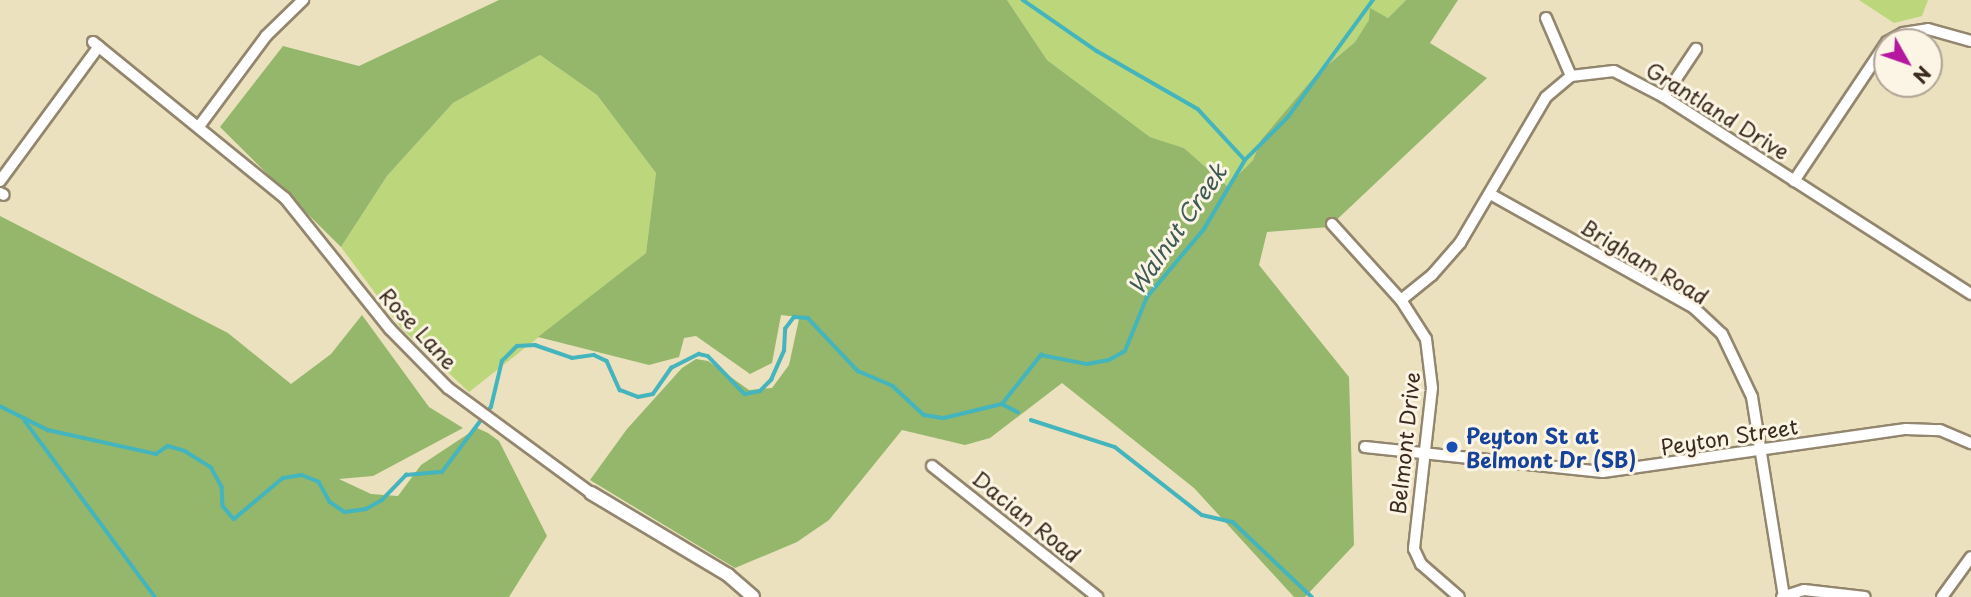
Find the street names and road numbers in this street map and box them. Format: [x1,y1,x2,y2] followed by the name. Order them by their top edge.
[1642,56,1794,164] street label: Grantland Drive
[1576,213,1714,309] street label: Brigham Road
[375,282,463,374] street label: Rose Lane
[1384,370,1424,516] street label: Belmont Drive
[1659,413,1799,459] street label: Peyton Street
[968,465,1086,567] street label: Dacian Road

